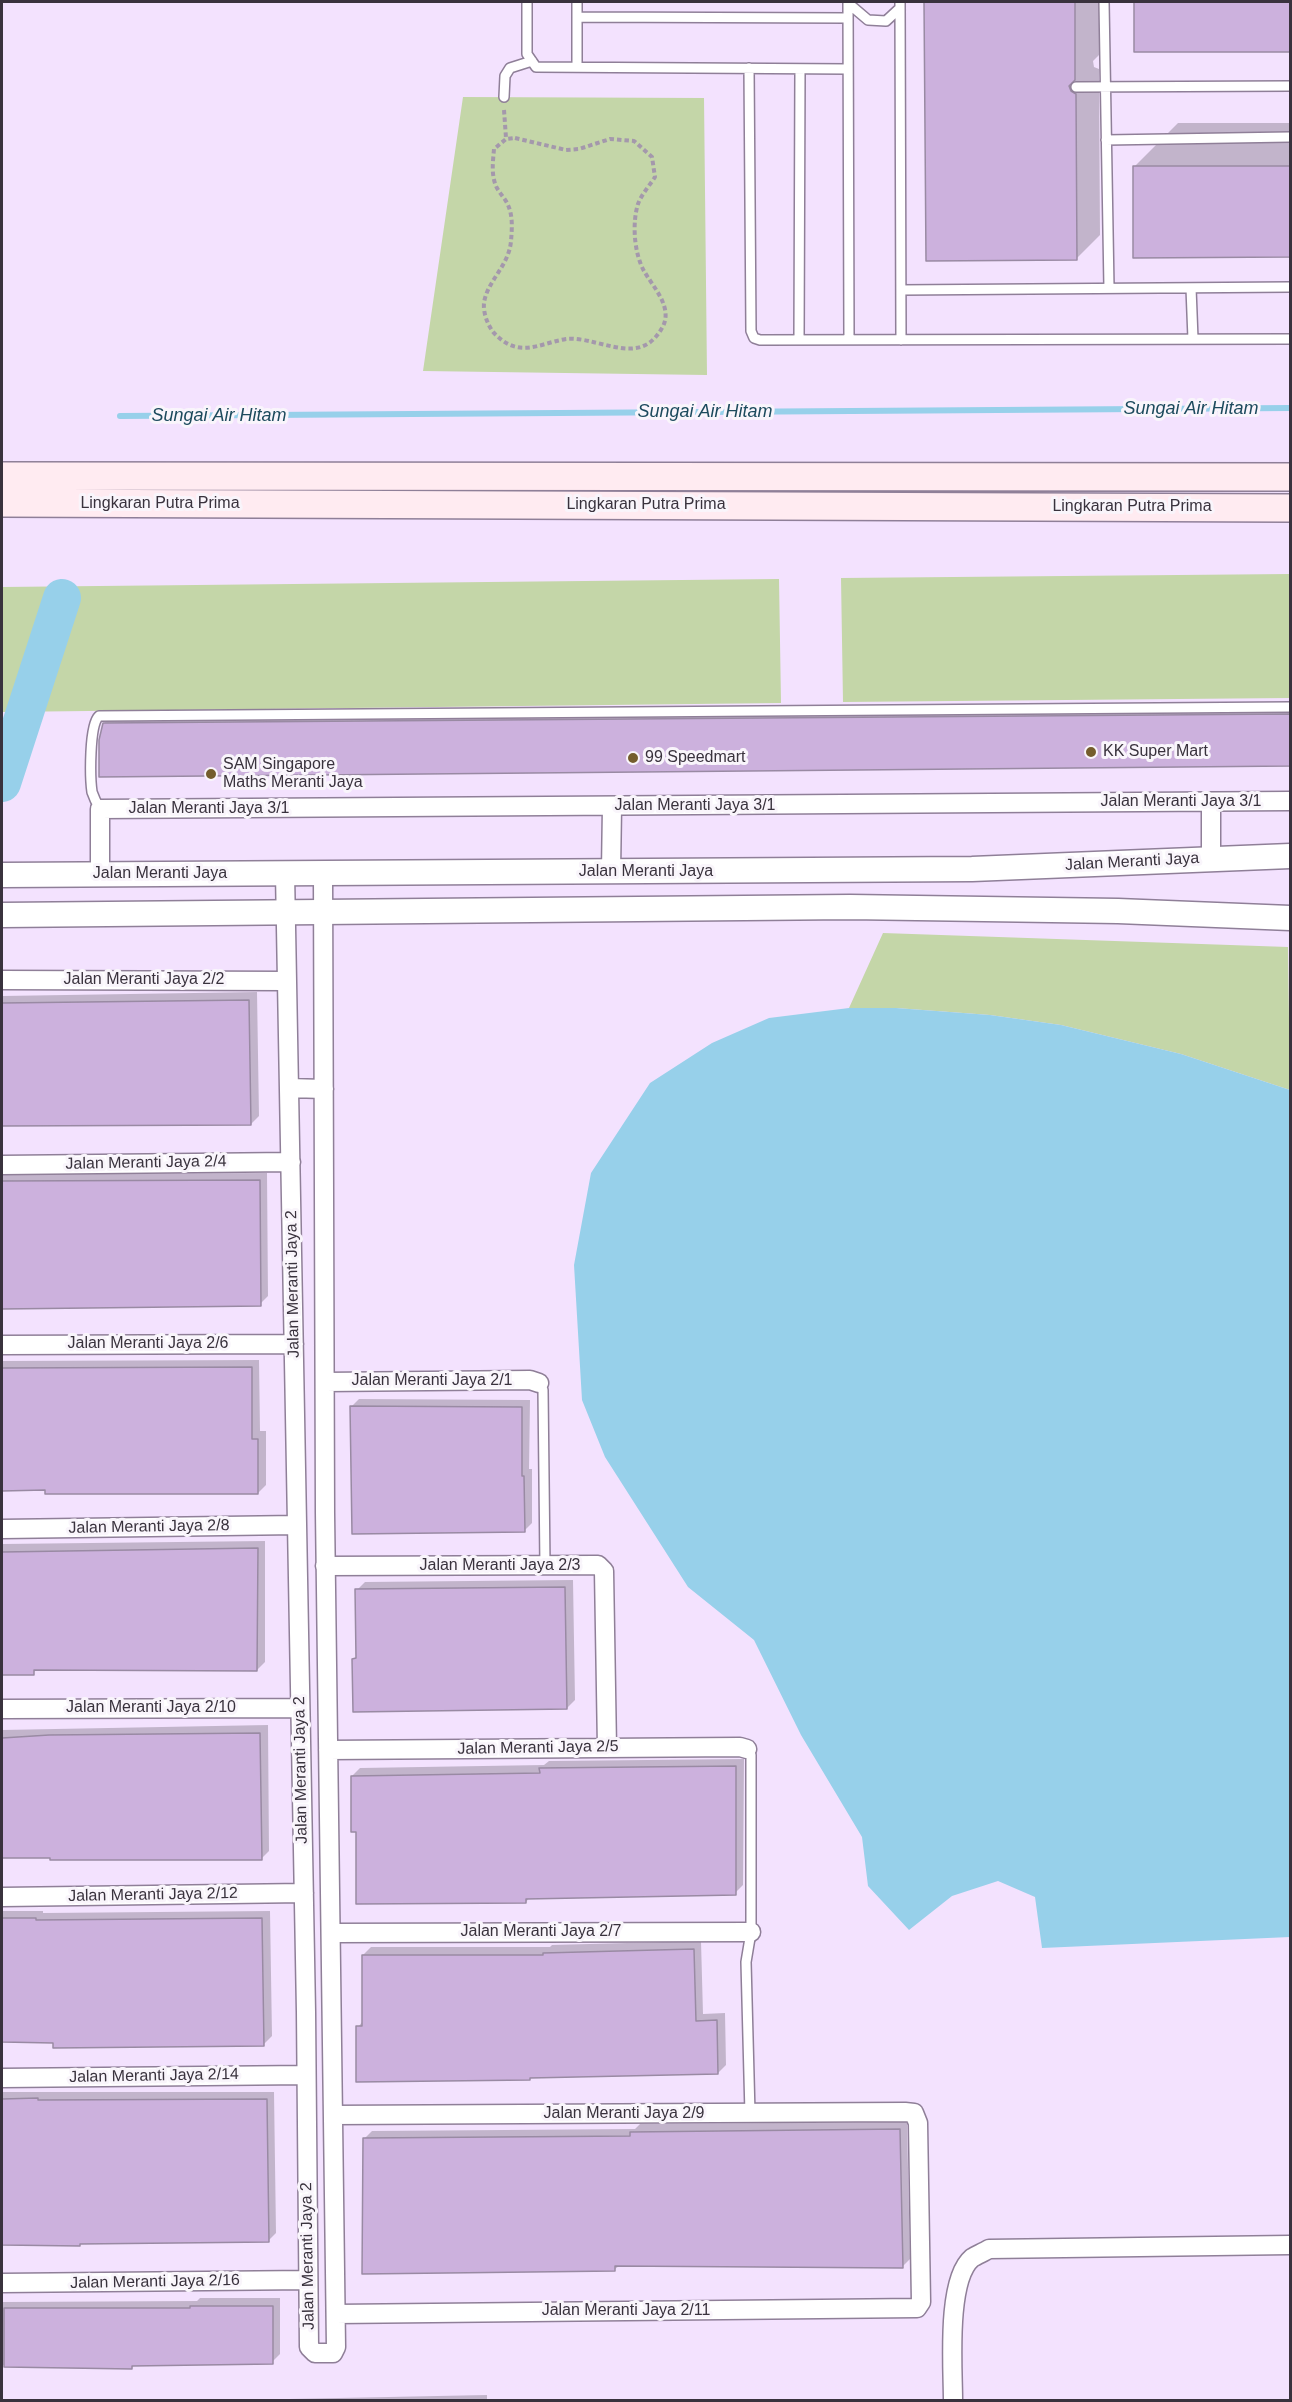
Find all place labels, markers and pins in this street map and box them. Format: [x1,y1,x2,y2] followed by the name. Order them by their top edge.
[1103,742,1208,762] place label: KK Super Mart
[1084,745,1098,759] marker: KK Super Mart
[645,748,746,768] place label: 99 Speedmart
[626,751,640,765] marker: 99 Speedmart
[223,755,363,793] place label: SAM Singapore Maths Meranti Jaya
[204,767,218,781] marker: SAM Singapore Maths Meranti Jaya

